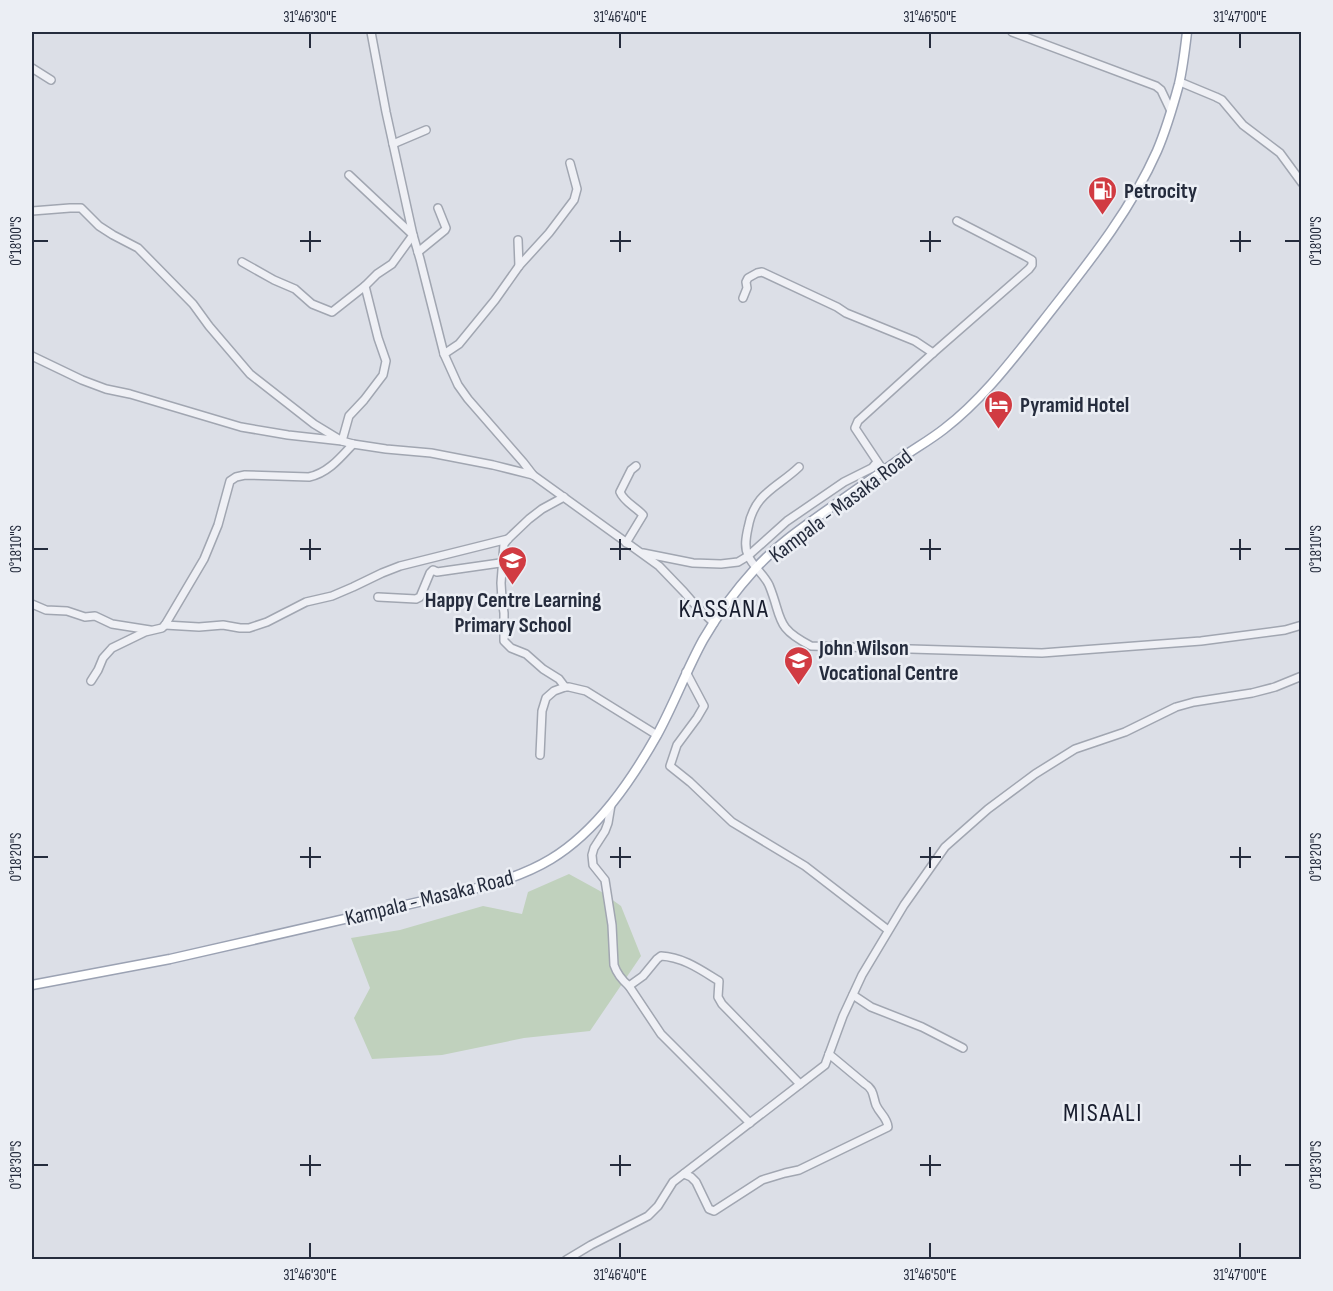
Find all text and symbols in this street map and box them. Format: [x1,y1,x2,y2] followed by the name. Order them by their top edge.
[283,8,337,27] text: 31°46'30"E
[593,8,647,27] text: 31°46'40"E
[903,8,957,27] text: 31°46'50"E
[1213,8,1267,27] text: 31°47'00"E
[1087,174,1119,216] fuel station icon: Petrocity
[1124,178,1197,205] place label: Petrocity
[7,216,26,266] text: 0°18'00"S
[1307,216,1326,266] text: 0°18'00"S
[983,388,1015,430] hotel icon: Pyramid Hotel
[1020,392,1129,419] place label: Pyramid Hotel
[764,444,918,569] street label: Kampala - Masaka Road
[7,525,26,573] text: 0°18'10"S
[1307,525,1326,573] text: 0°18'10"S
[497,544,529,586] school or university icon: Happy Centre Learning Primary School
[425,587,601,639] place label: Happy Centre Learning Primary School
[679,594,769,625] district label: KASSANA
[818,635,958,687] place label: John Wilson Vocational Centre
[782,644,814,686] school or university icon: John Wilson Vocational Centre
[7,833,26,881] text: 0°18'20"S
[1307,833,1326,881] text: 0°18'20"S
[342,864,516,932] street label: Kampala - Masaka Road
[1063,1098,1143,1129] district label: MISAALI
[7,1140,26,1190] text: 0°18'30"S
[1307,1140,1326,1190] text: 0°18'30"S
[283,1266,337,1285] text: 31°46'30"E
[593,1266,647,1285] text: 31°46'40"E
[903,1266,957,1285] text: 31°46'50"E
[1213,1266,1267,1285] text: 31°47'00"E

